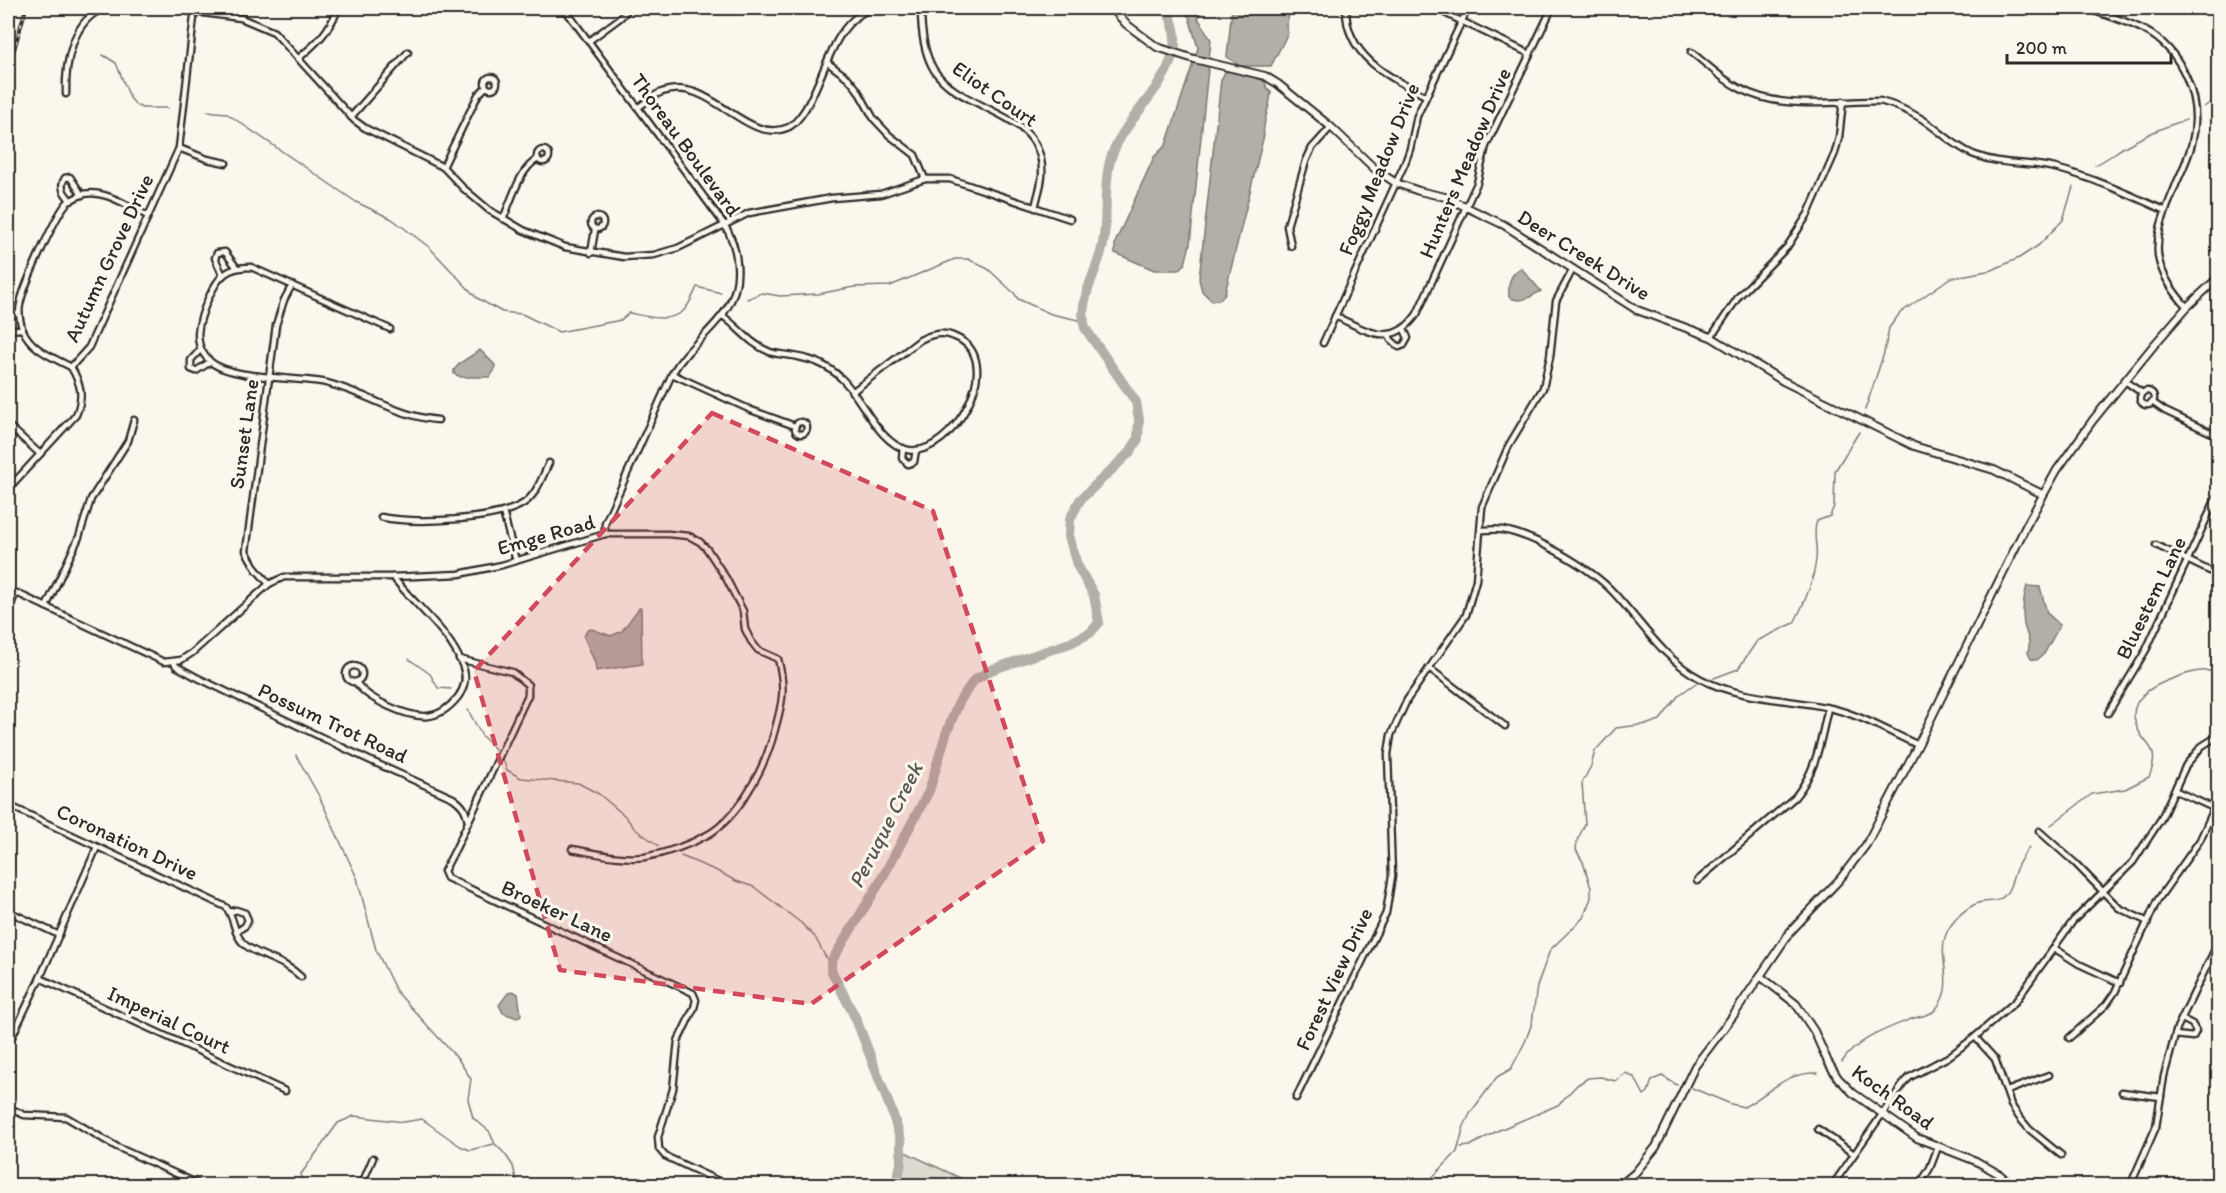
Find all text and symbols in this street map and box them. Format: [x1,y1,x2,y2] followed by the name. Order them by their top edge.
[2007,27,2170,65] scale bar
[2016,37,2067,59] text: 200 m
[948,55,1043,132] street label: Eliot Court
[1413,64,1516,262] street label: Hunters Meadow Drive
[626,68,747,221] street label: Thoreau Boulevard
[1333,79,1425,259] street label: Foggy Meadow Drive
[59,170,158,346] street label: Autumn Grove Drive
[1513,204,1655,305] street label: Deer Creek Drive
[223,377,264,490] street label: Sunset Lane
[494,509,598,560] street label: Emge Road
[2110,532,2191,663] street label: Bluestem Lane
[254,677,412,768] street label: Possum Trot Road
[842,756,929,893] water label: Peruque Creek
[53,798,202,885] street label: Coronation Drive
[498,874,617,947] street label: Broeker Lane
[1290,904,1377,1054] street label: Forest View Drive
[104,980,235,1059] street label: Imperial Court
[1847,1058,1940,1135] street label: Koch Road

